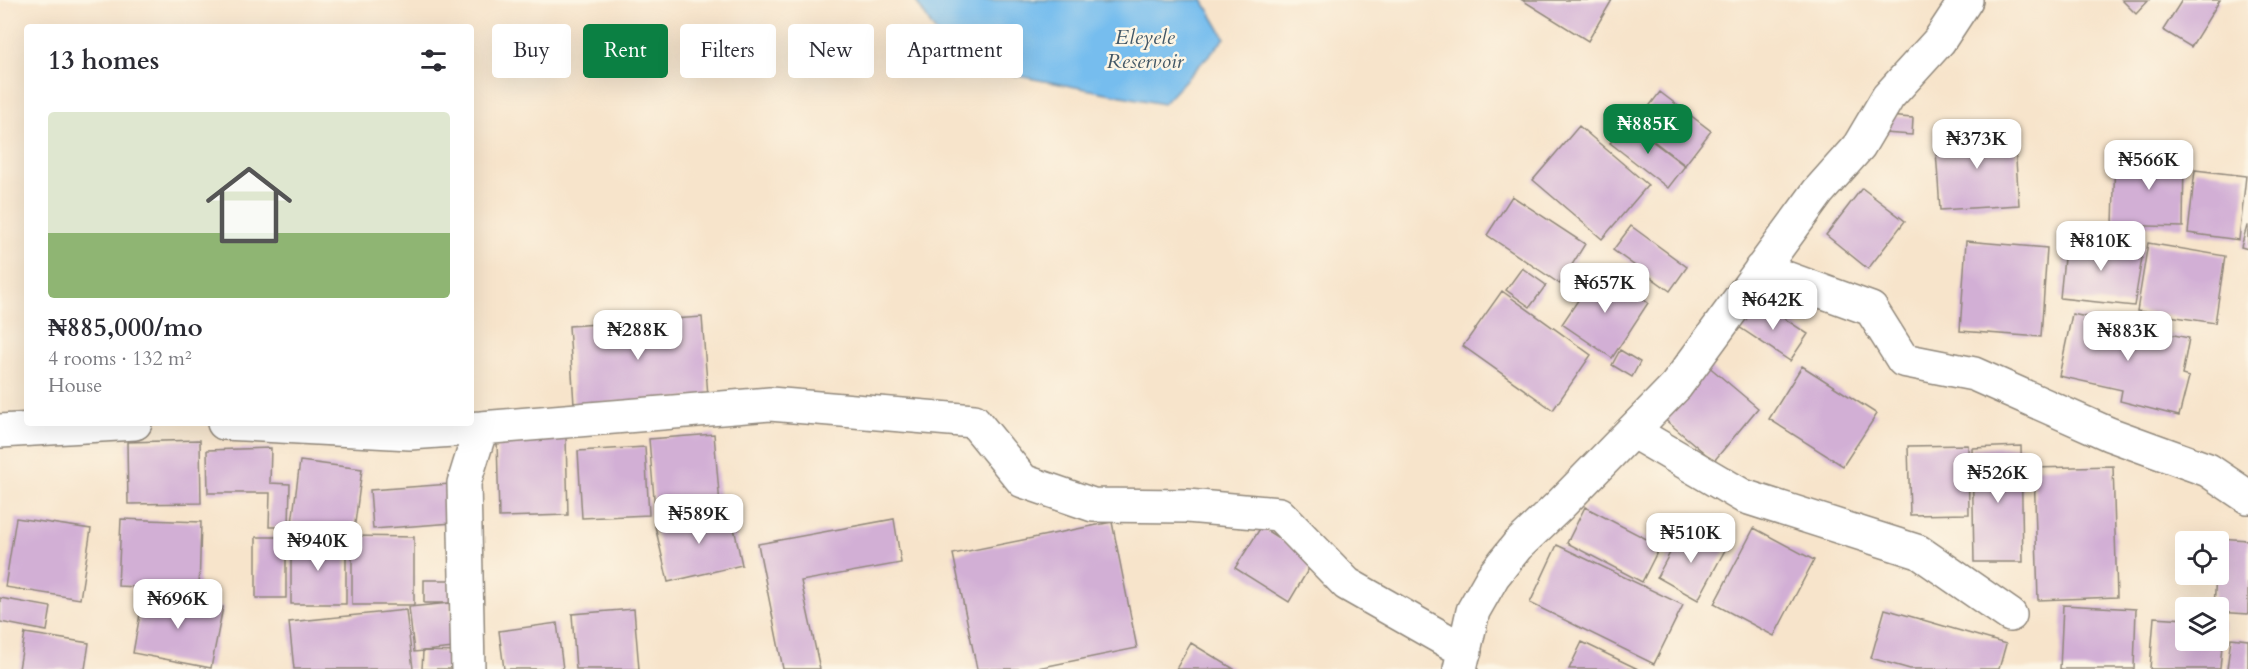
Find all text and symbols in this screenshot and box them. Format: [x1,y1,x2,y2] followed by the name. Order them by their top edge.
[1106,23,1185,76] water label: Eleyele Reservoir
[492,24,571,78] chip: Buy
[583,24,668,78] chip: Rent
[680,24,776,78] chip: Filters
[788,24,874,78] chip: New
[886,24,1023,78] chip: Apartment
[48,43,159,78] text: 13 homes
[417,44,450,77] icon: filters
[1606,104,1690,155] pin: ₦885K
[1617,110,1679,137] text: ₦885K
[1935,119,2019,170] pin: ₦373K
[1946,125,2008,152] text: ₦373K
[2107,140,2191,191] pin: ₦566K
[2118,146,2180,173] text: ₦566K
[195,151,303,259] icon: home
[2059,221,2143,272] pin: ₦810K
[2070,227,2132,254] text: ₦810K
[1563,263,1647,314] pin: ₦657K
[1574,269,1636,296] text: ₦657K
[1731,280,1815,331] pin: ₦642K
[1742,286,1804,313] text: ₦642K
[48,310,203,345] text: ₦885,000/mo
[596,310,680,361] pin: ₦288K
[2086,311,2170,362] pin: ₦883K
[607,316,669,343] text: ₦288K
[2097,317,2159,344] text: ₦883K
[48,345,192,372] text: 4 rooms · 132 m²
[48,372,102,399] text: House
[1956,453,2040,504] pin: ₦526K
[1967,459,2029,486] text: ₦526K
[657,494,741,545] pin: ₦589K
[668,500,730,527] text: ₦589K
[1649,513,1733,564] pin: ₦510K
[1660,519,1722,546] text: ₦510K
[276,521,360,572] pin: ₦940K
[287,527,349,554] text: ₦940K
[2175,531,2229,651] map controls
[2175,531,2229,585] button: locate
[136,579,220,630] pin: ₦696K
[147,585,209,612] text: ₦696K
[2175,597,2229,651] button: layers

